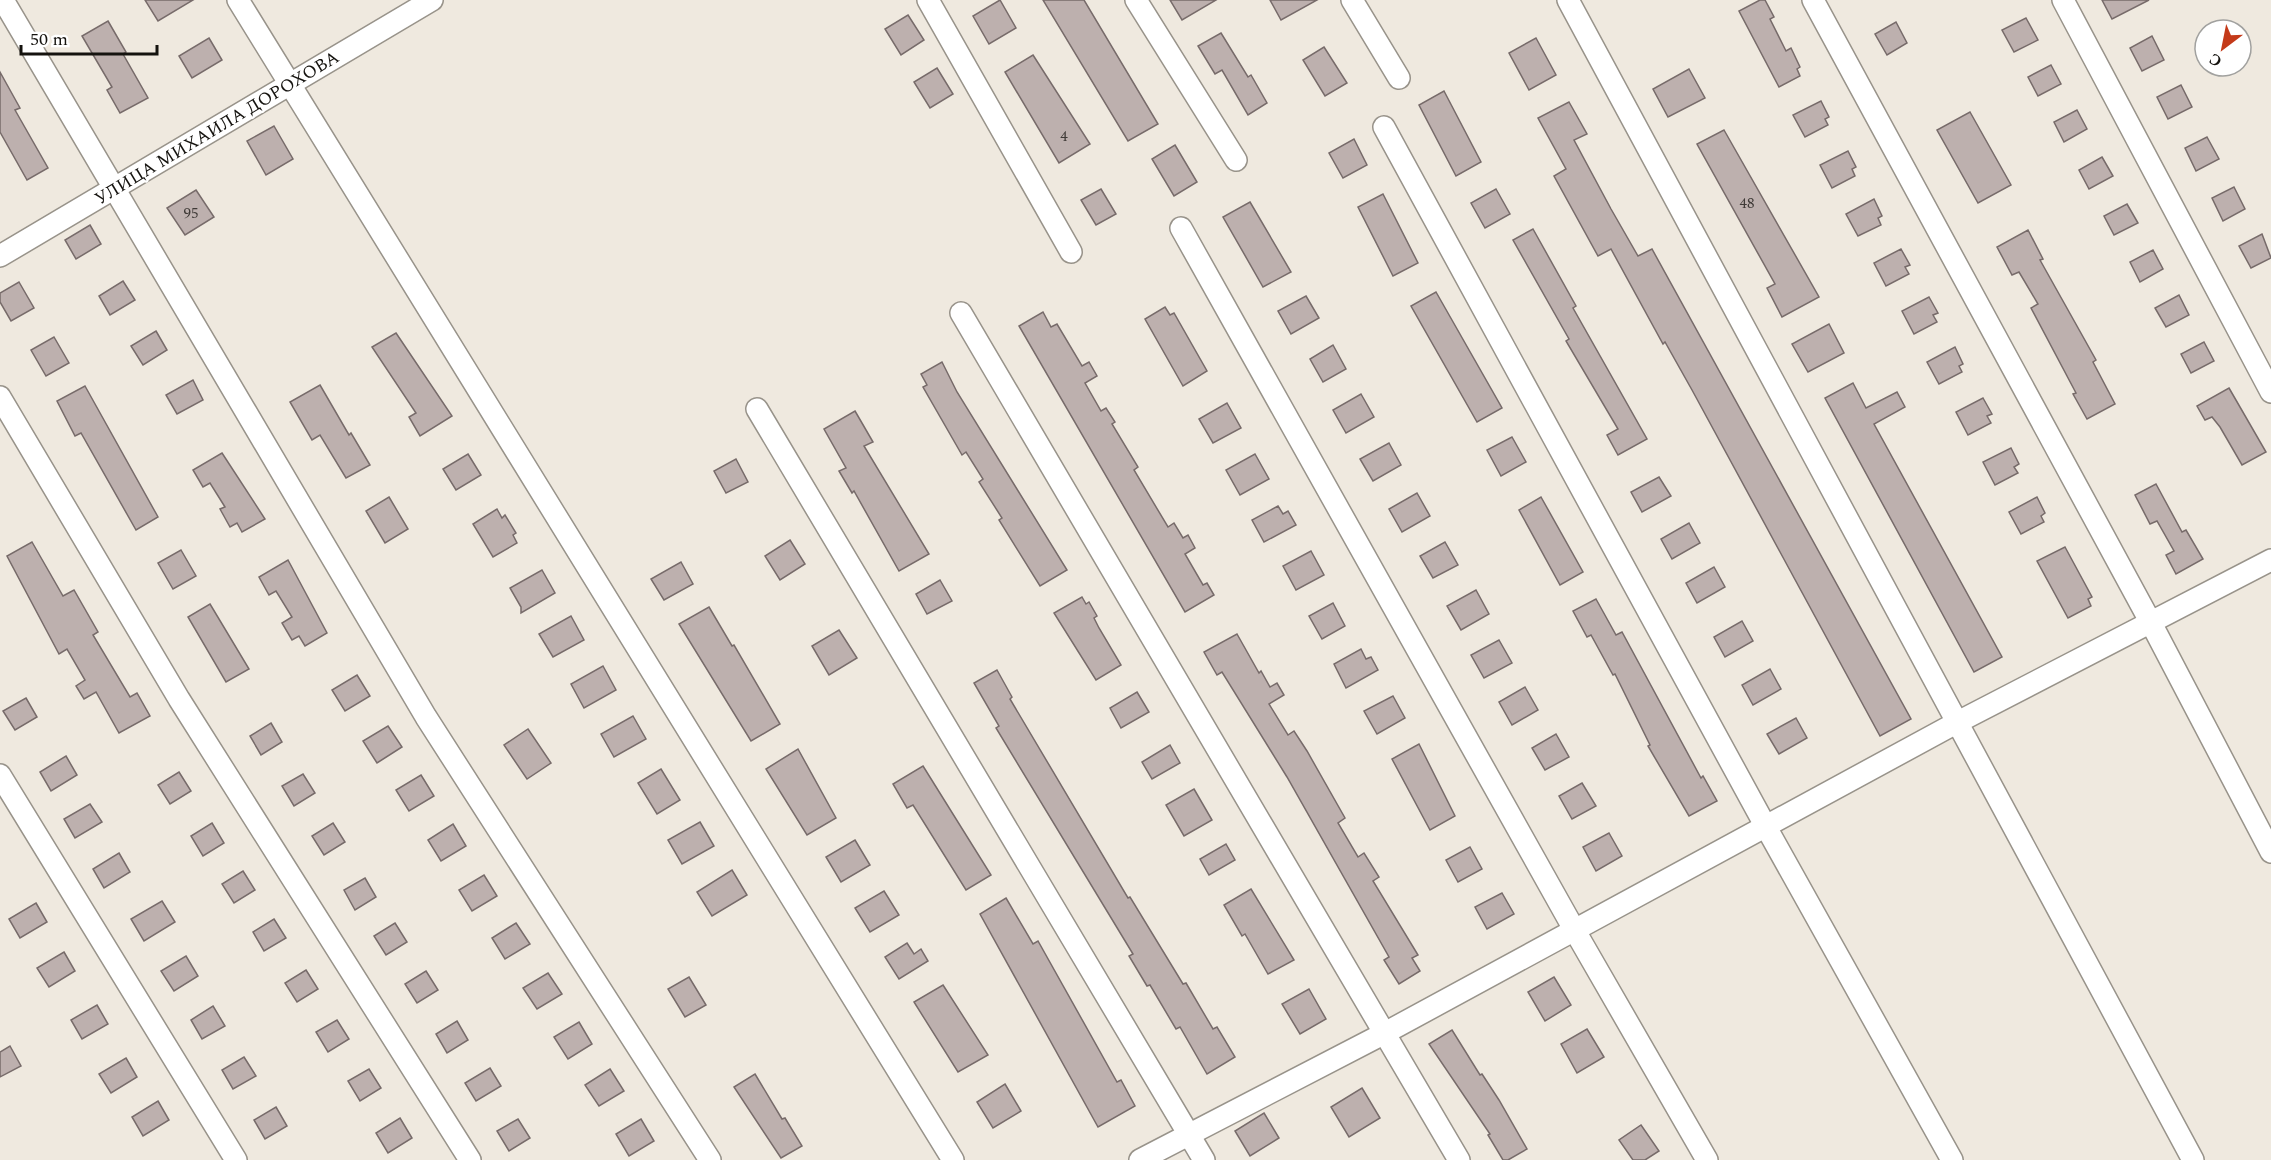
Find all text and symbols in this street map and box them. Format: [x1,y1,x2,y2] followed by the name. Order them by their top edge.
[21,18,158,56] scale bar
[2193,18,2253,78] north arrow
[30,26,68,53] text: 50 m
[89,44,345,212] street label: УЛИЦА МИХАИЛА ДОРОХОВА
[2204,47,2227,73] text: С
[1060,125,1068,148] house number: 4
[1739,192,1755,215] house number: 48
[183,202,199,225] house number: 95

